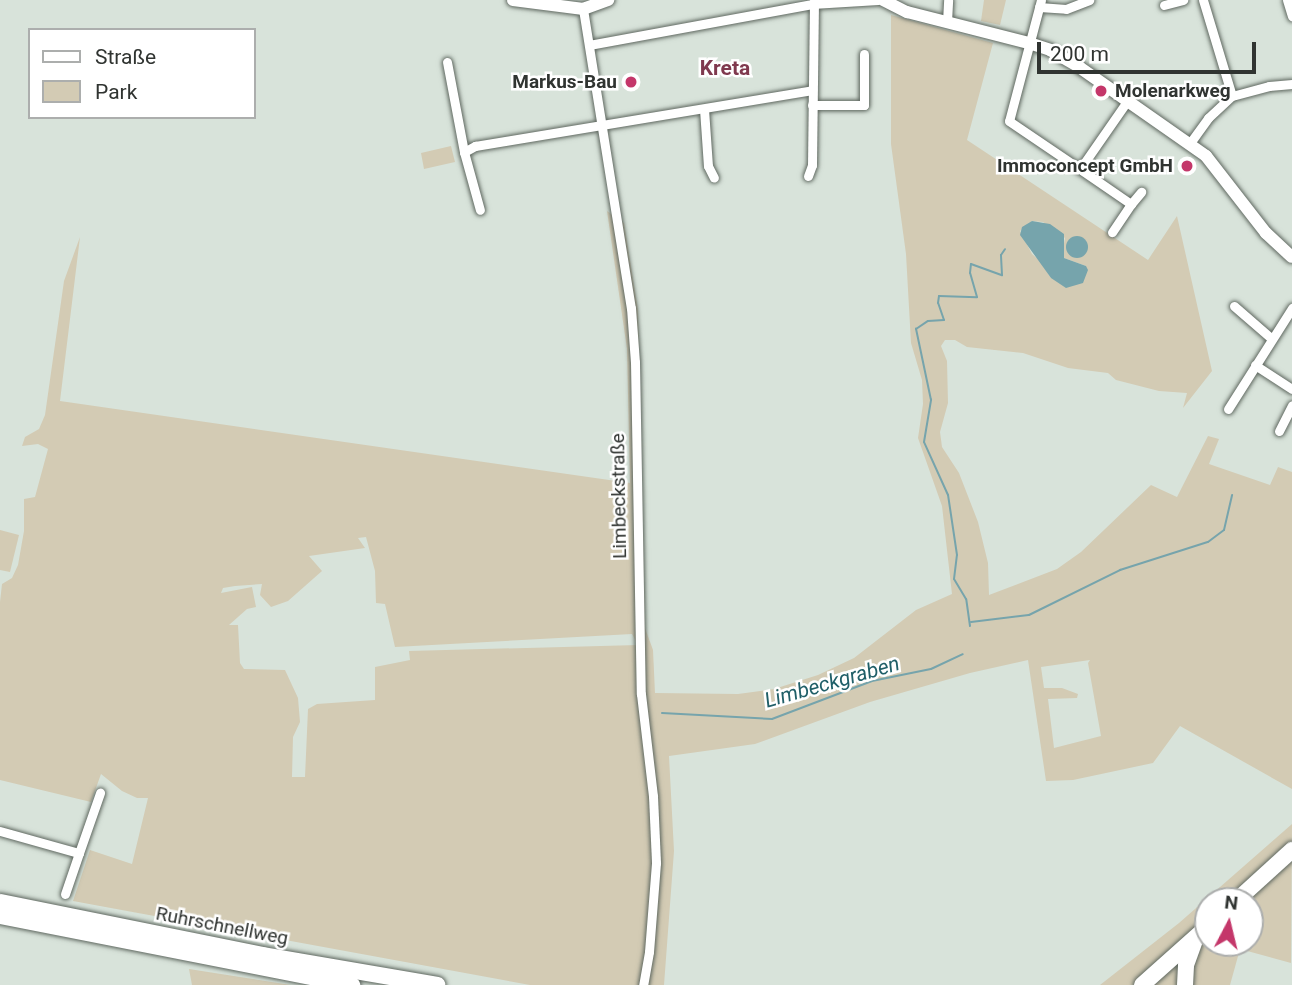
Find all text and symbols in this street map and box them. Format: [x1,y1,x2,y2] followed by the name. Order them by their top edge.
[28,28,256,119] legend
[1040,28,1259,72] scale bar
[1050,42,1109,66] text: 200 m
[95,45,156,69] text: Straße
[700,55,750,81] district label: Kreta
[512,71,617,93] place label: Markus-Bau
[623,74,639,90] marker: Markus-Bau
[95,80,137,104] text: Park
[1115,80,1231,102] place label: Molenarkweg
[1093,83,1109,99] marker: Molenarkweg
[997,155,1173,177] place label: Immoconcept GmbH
[1179,158,1195,174] marker: Immoconcept GmbH
[607,433,631,559] street label: Limbeckstraße
[762,651,902,713] water label: Limbeckgraben
[1194,887,1264,957] north arrow
[1223,890,1239,915] text: N
[154,902,290,950] street label: Ruhrschnellweg

